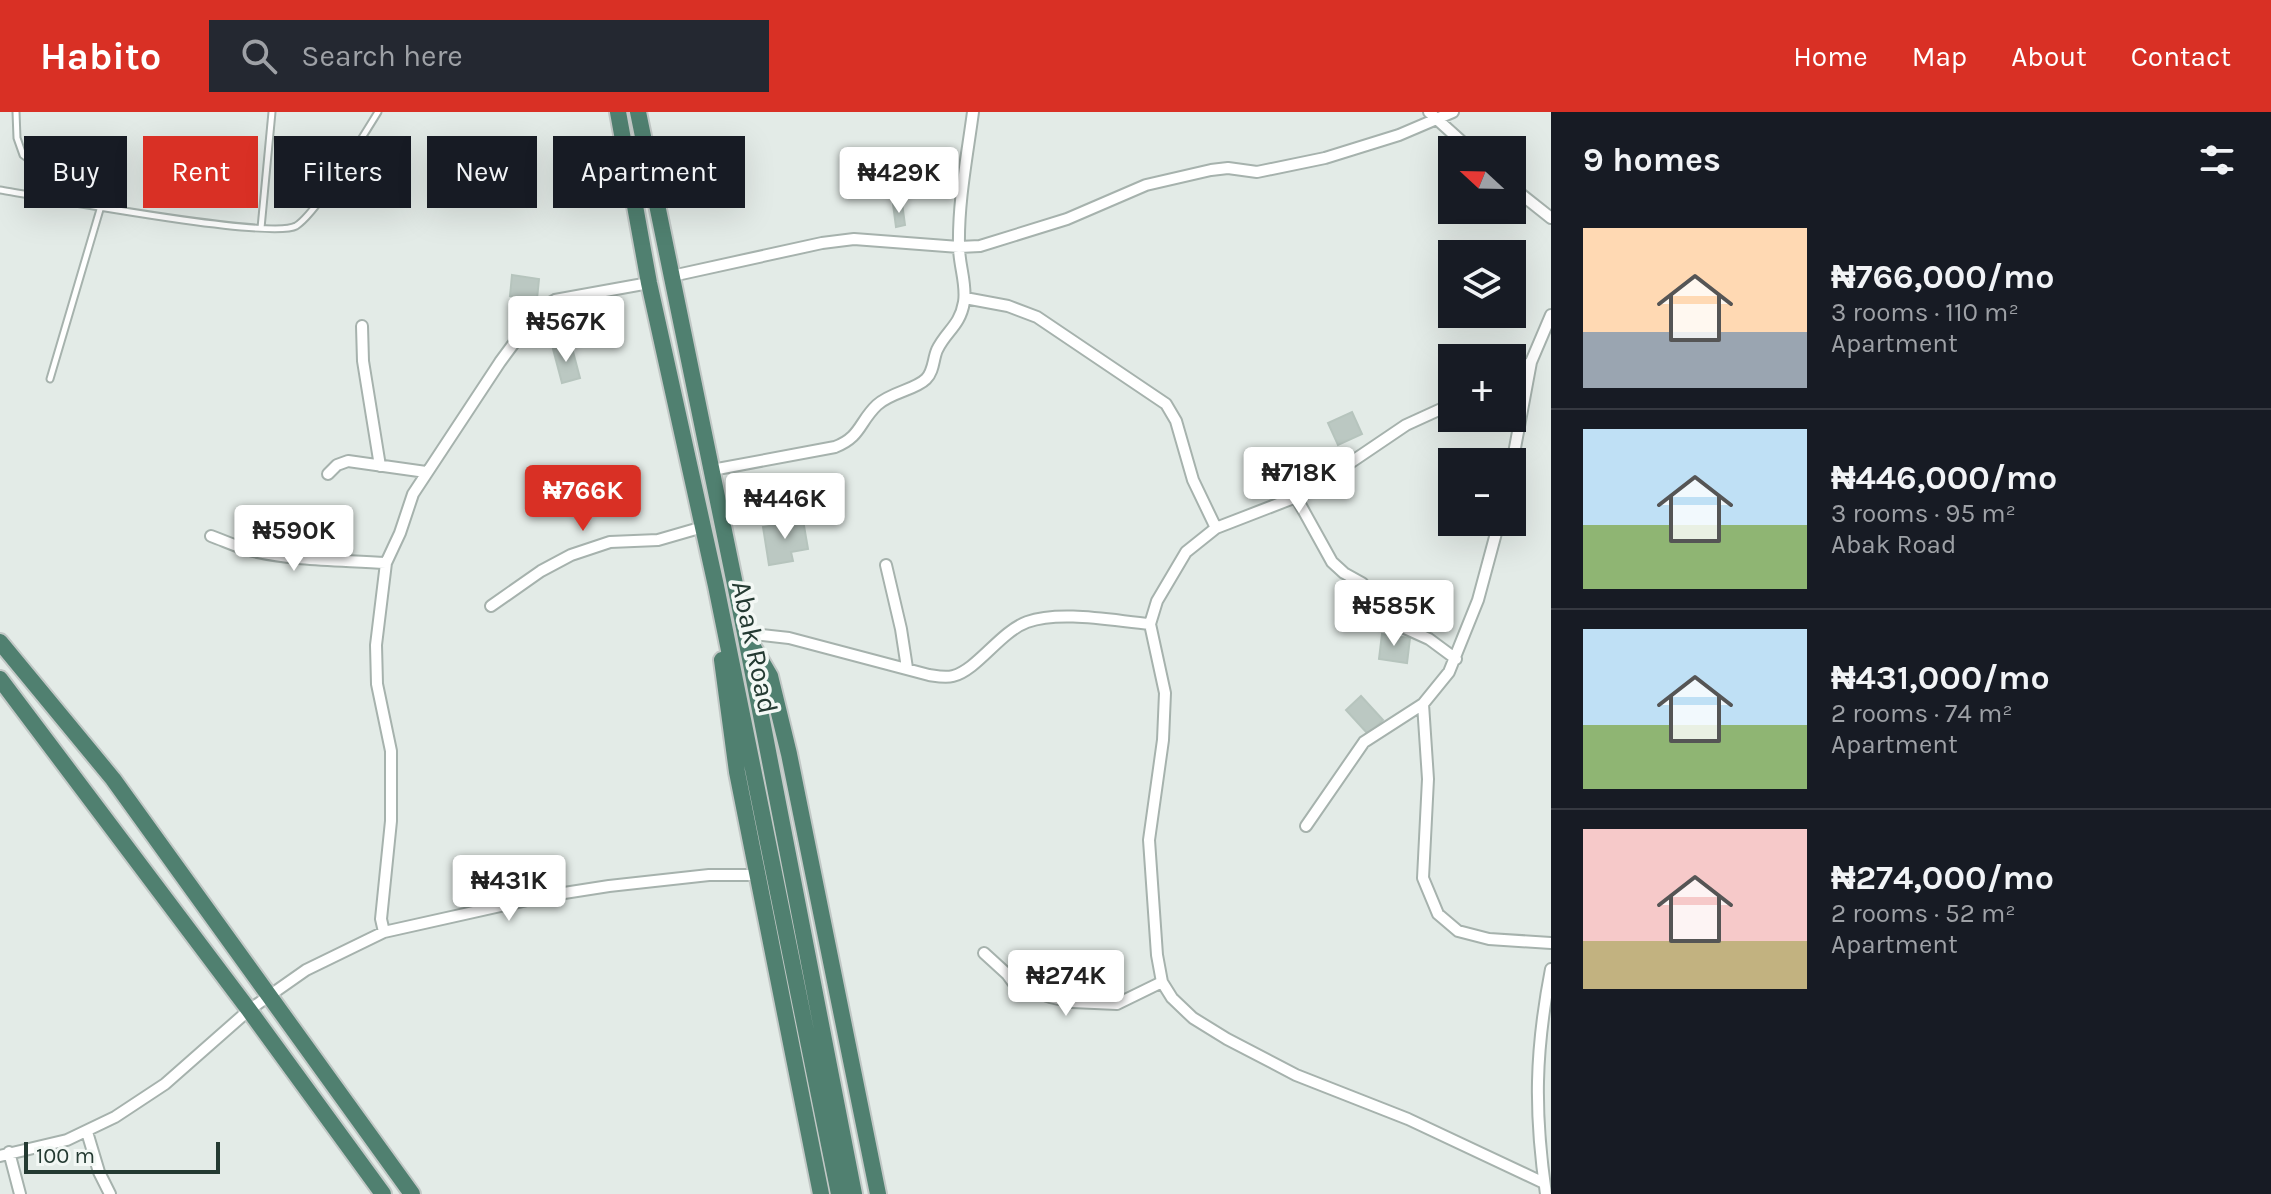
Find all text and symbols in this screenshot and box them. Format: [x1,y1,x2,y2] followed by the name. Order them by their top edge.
[209,20,769,92] search box
[40,34,161,79] text: Habito
[237,34,281,78] icon: search
[301,38,463,74] text: Search here
[1793,40,1868,73] text: Home
[1912,40,1967,73] text: Map
[2011,40,2087,73] text: About
[2131,40,2231,73] text: Contact
[24,136,127,208] chip: Buy
[143,136,258,208] chip: Rent
[274,136,411,208] chip: Filters
[427,136,537,208] chip: New
[553,136,745,208] chip: Apartment
[1438,136,1526,224] north arrow
[1438,136,1526,536] map controls
[2195,138,2239,182] icon: filters
[1583,140,1721,180] text: 9 homes
[843,147,955,215] pin: ₦429K
[858,157,940,188] text: ₦429K
[1438,240,1526,328] button: layers
[1831,257,2054,297] text: ₦766,000/mo
[1647,260,1743,356] icon: home
[510,296,622,364] pin: ₦567K
[1831,297,2019,328] text: 3 rooms · 110 m²
[526,306,606,337] text: ₦567K
[1831,328,1958,359] text: Apartment
[1438,344,1526,432] button: +
[1243,447,1355,515] pin: ₦718K
[1438,448,1526,536] button: −
[1262,457,1336,488] text: ₦718K
[1831,458,2057,498] text: ₦446,000/mo
[1647,461,1743,557] icon: home
[527,465,639,533] pin: ₦766K
[729,473,841,541] pin: ₦446K
[543,475,623,506] text: ₦766K
[744,483,826,514] text: ₦446K
[1831,498,2016,529] text: 3 rooms · 95 m²
[238,505,350,573] pin: ₦590K
[252,515,336,546] text: ₦590K
[1831,529,1956,560] text: Abak Road
[725,578,785,716] street label: Abak Road
[1338,580,1450,648] pin: ₦585K
[1353,590,1435,621] text: ₦585K
[1831,658,2050,698] text: ₦431,000/mo
[1647,661,1743,757] icon: home
[1831,698,2013,729] text: 2 rooms · 74 m²
[1831,729,1958,760] text: Apartment
[453,855,565,923] pin: ₦431K
[1831,858,2054,898] text: ₦274,000/mo
[1647,861,1743,957] icon: home
[471,865,547,896] text: ₦431K
[1831,898,2016,929] text: 2 rooms · 52 m²
[1831,929,1958,960] text: Apartment
[1010,950,1122,1018] pin: ₦274K
[1026,960,1106,991] text: ₦274K
[24,1138,220,1174] scale bar
[36,1143,95,1169] text: 100 m

